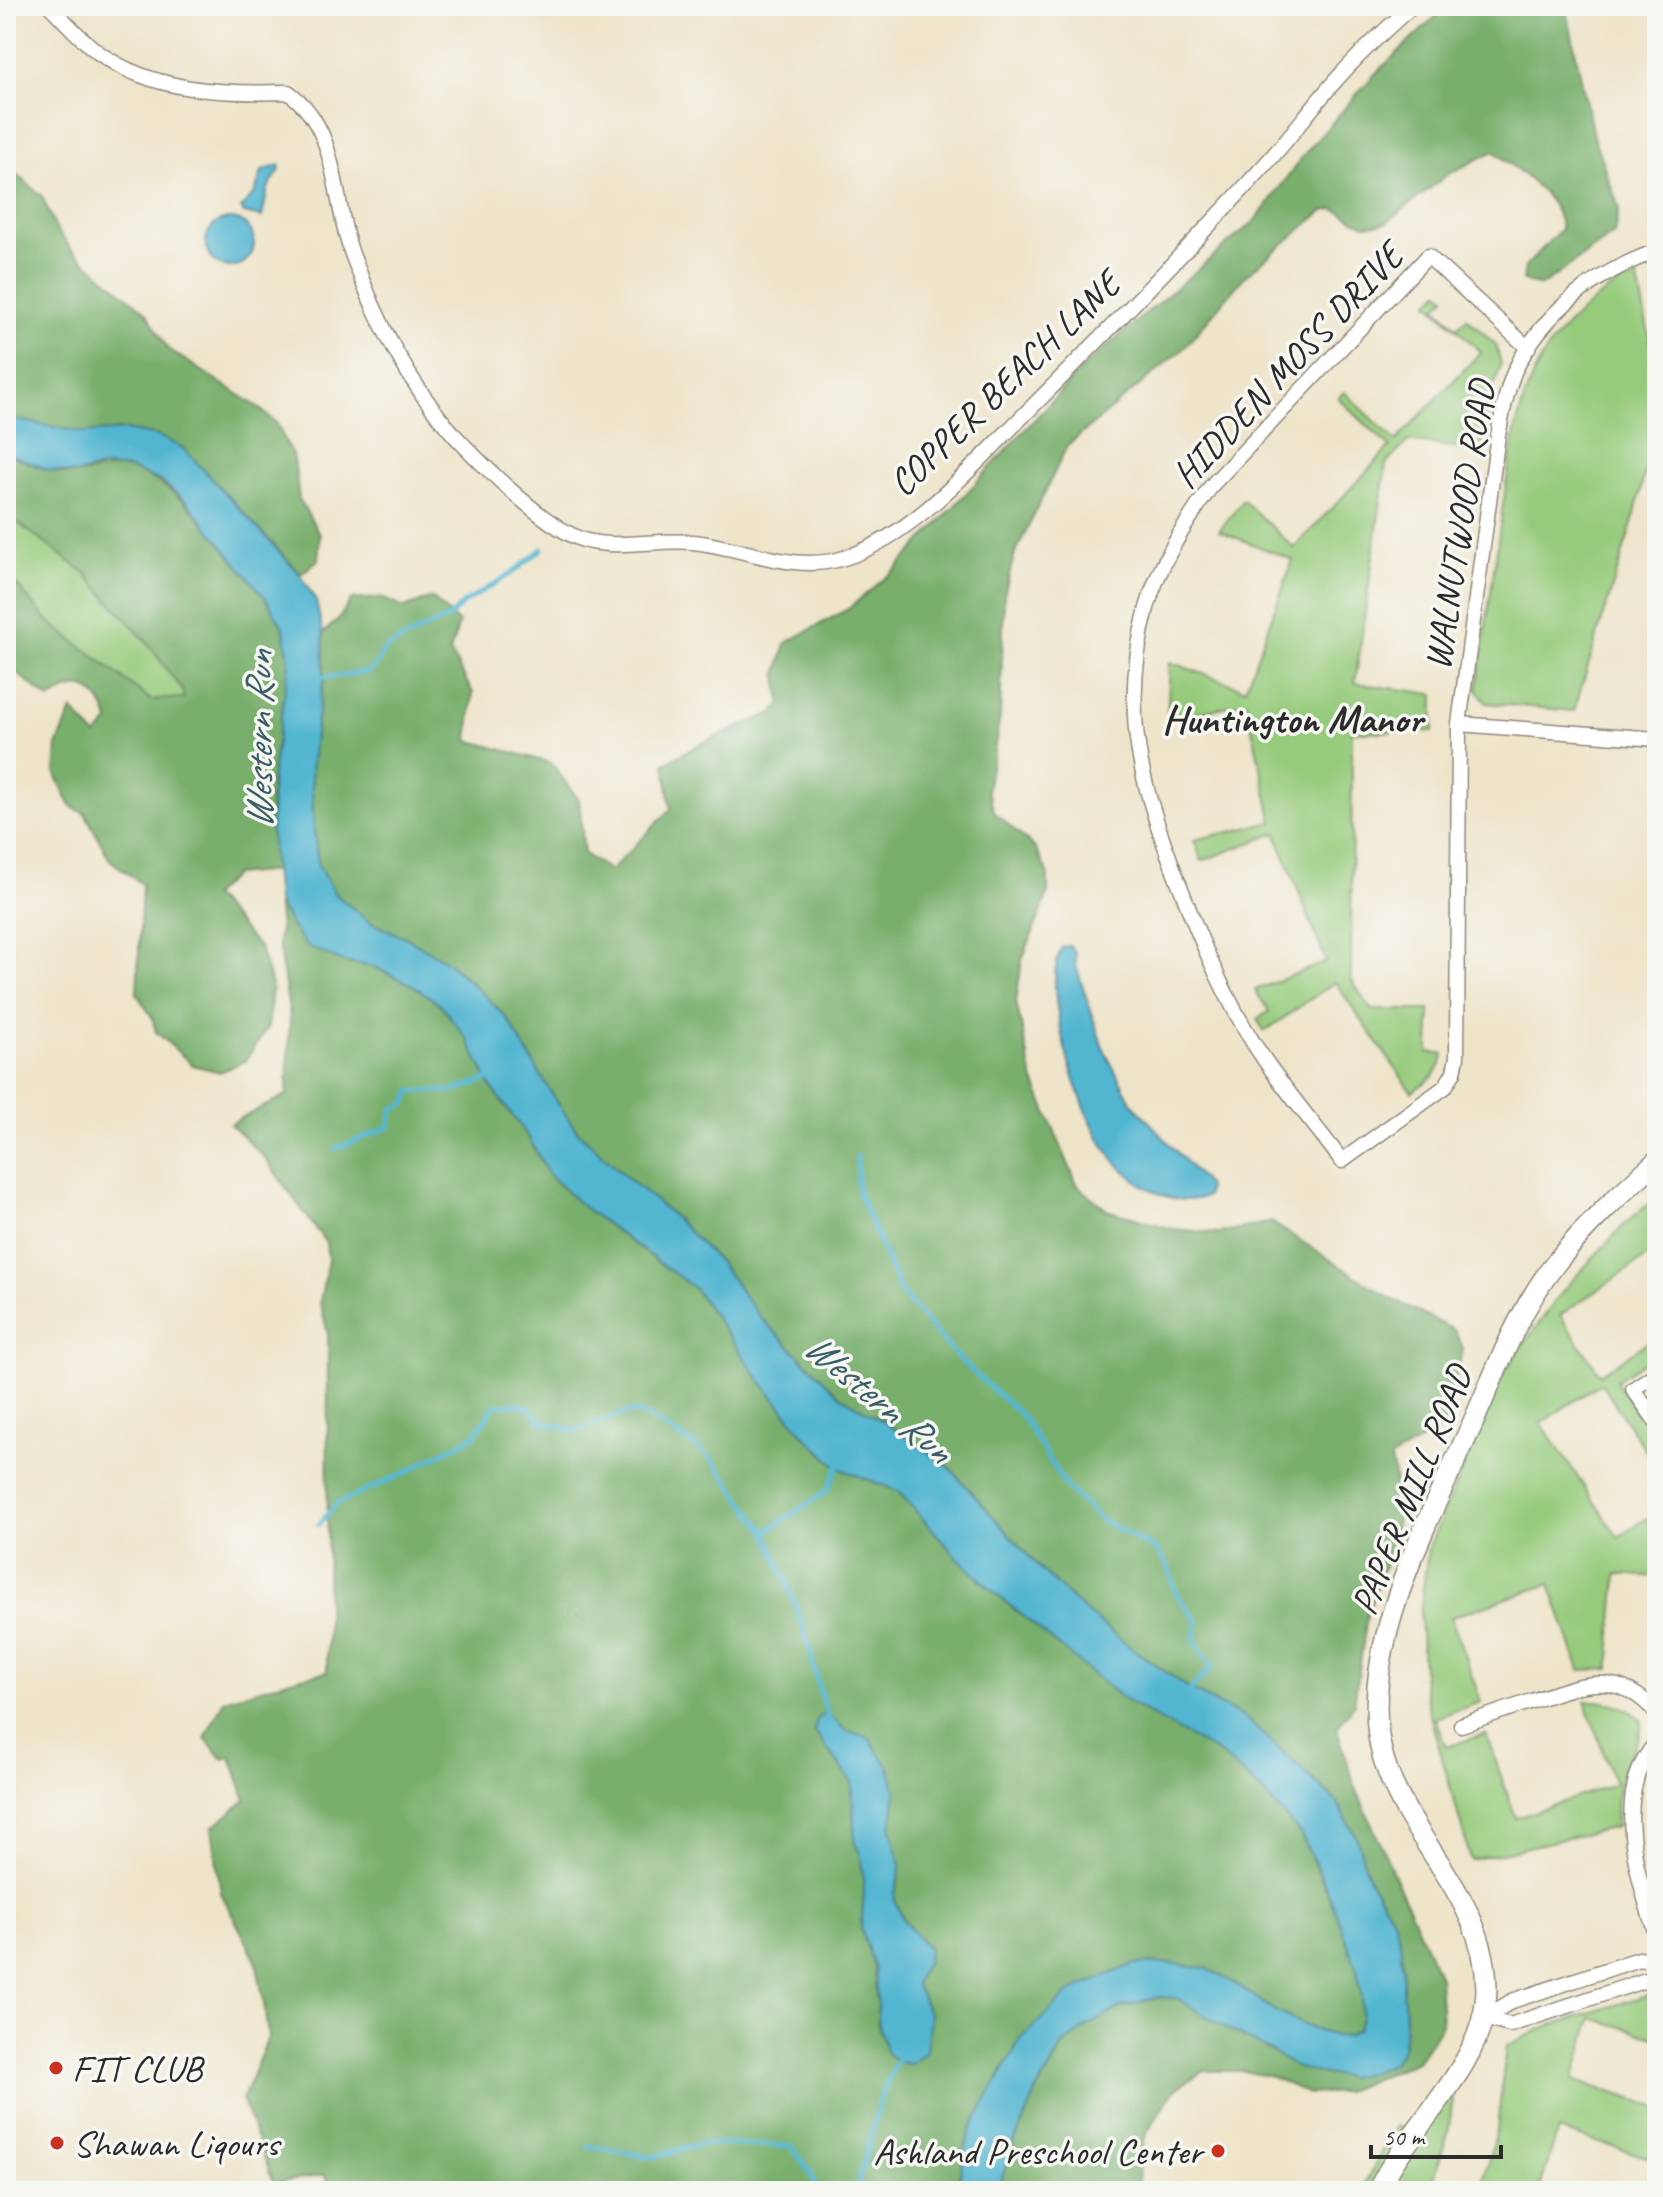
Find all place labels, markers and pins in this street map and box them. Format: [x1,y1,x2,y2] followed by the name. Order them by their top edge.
[72,2045,205,2092] place label: FIT CLUB
[47,2059,65,2077] marker: FIT CLUB
[73,2120,282,2167] place label: Shawan Liqours
[873,2128,1206,2175] place label: Ashland Preschool Center
[48,2134,66,2152] marker: Shawan Liqours
[1209,2142,1227,2160] marker: Ashland Preschool Center

